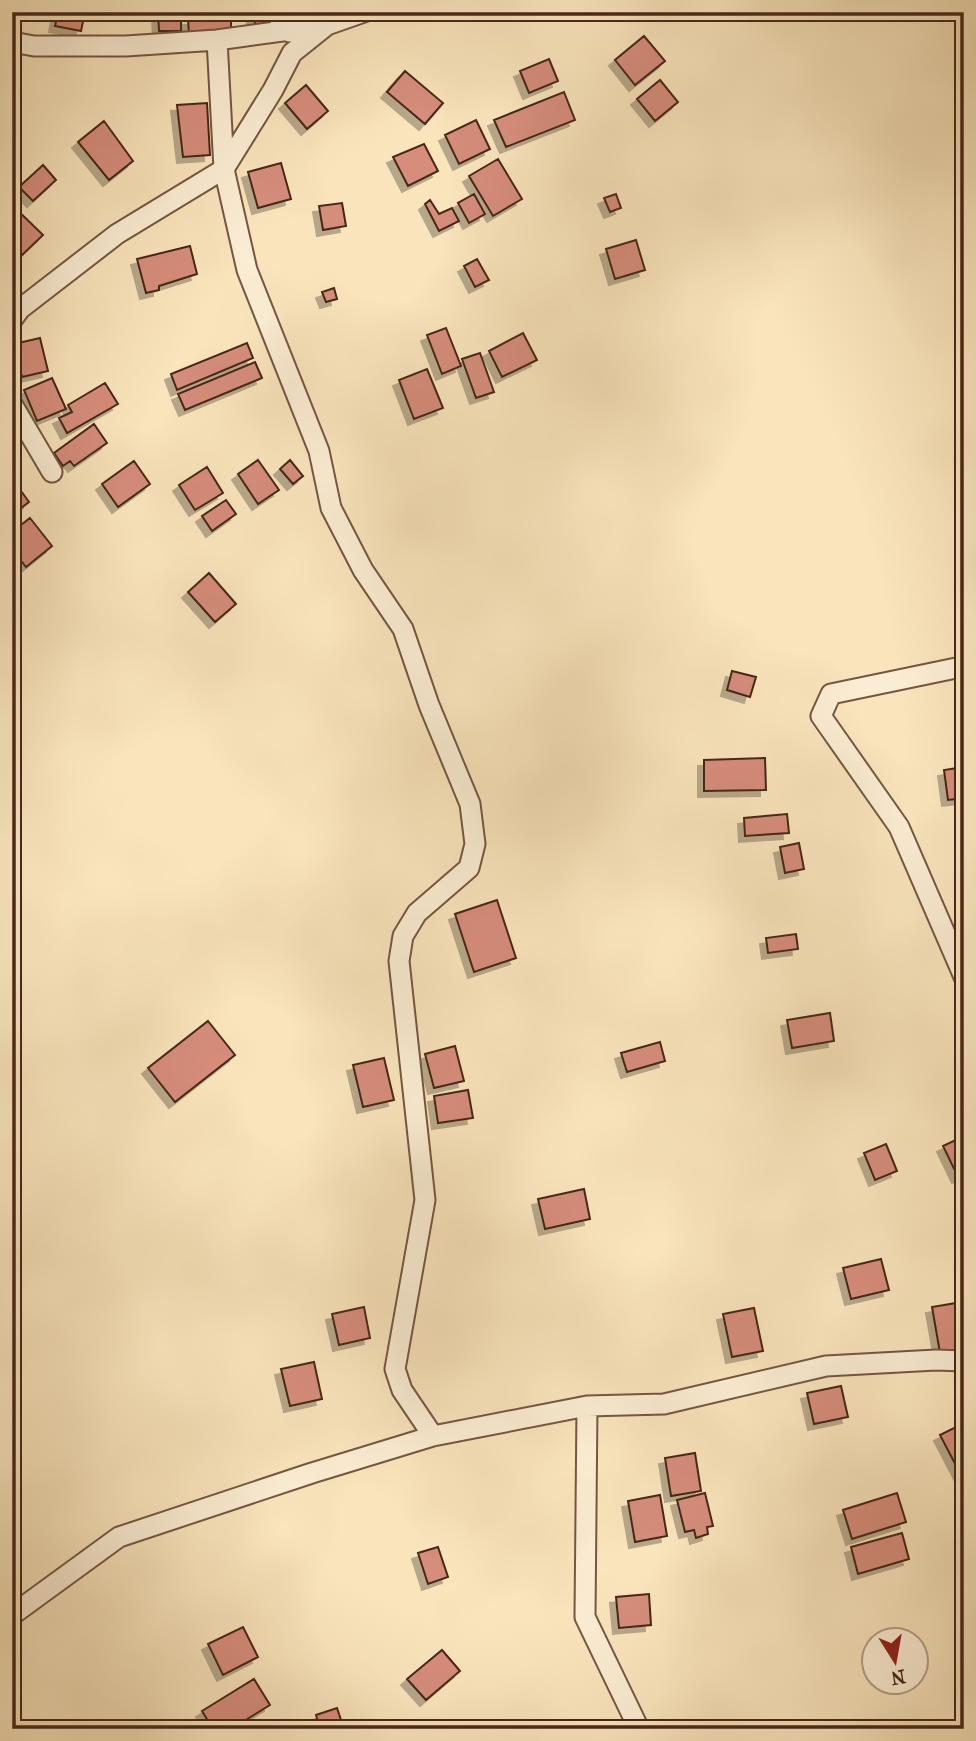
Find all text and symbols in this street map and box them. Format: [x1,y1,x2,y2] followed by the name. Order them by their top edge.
[860,1626,930,1696] north arrow
[888,1665,907,1689] text: N

